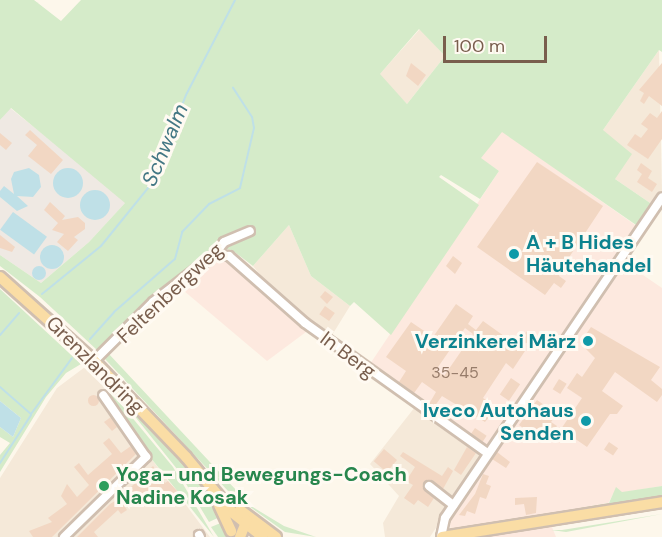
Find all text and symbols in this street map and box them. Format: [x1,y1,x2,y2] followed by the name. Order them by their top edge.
[446,24,550,62] scale bar
[454,34,505,58] text: 100 m
[136,100,194,190] water label: Schwalm
[526,231,652,278] place label: A + B Hides Häutehandel
[112,238,228,348] street label: Feltenbergweg
[507,247,521,261] marker: A + B Hides Häutehandel
[41,311,149,419] street label: Grenzlandring
[316,326,380,384] street label: In Berg
[415,329,576,353] place label: Verzinkerei März
[581,334,595,348] marker: Verzinkerei März
[431,363,479,383] house number: 35-45
[423,398,574,445] place label: Iveco Autohaus Senden
[579,414,593,428] marker: Iveco Autohaus Senden
[116,462,407,509] place label: Yoga- und Bewegungs-Coach Nadine Kosak
[97,479,111,493] marker: Yoga- und Bewegungs-Coach Nadine Kosak

